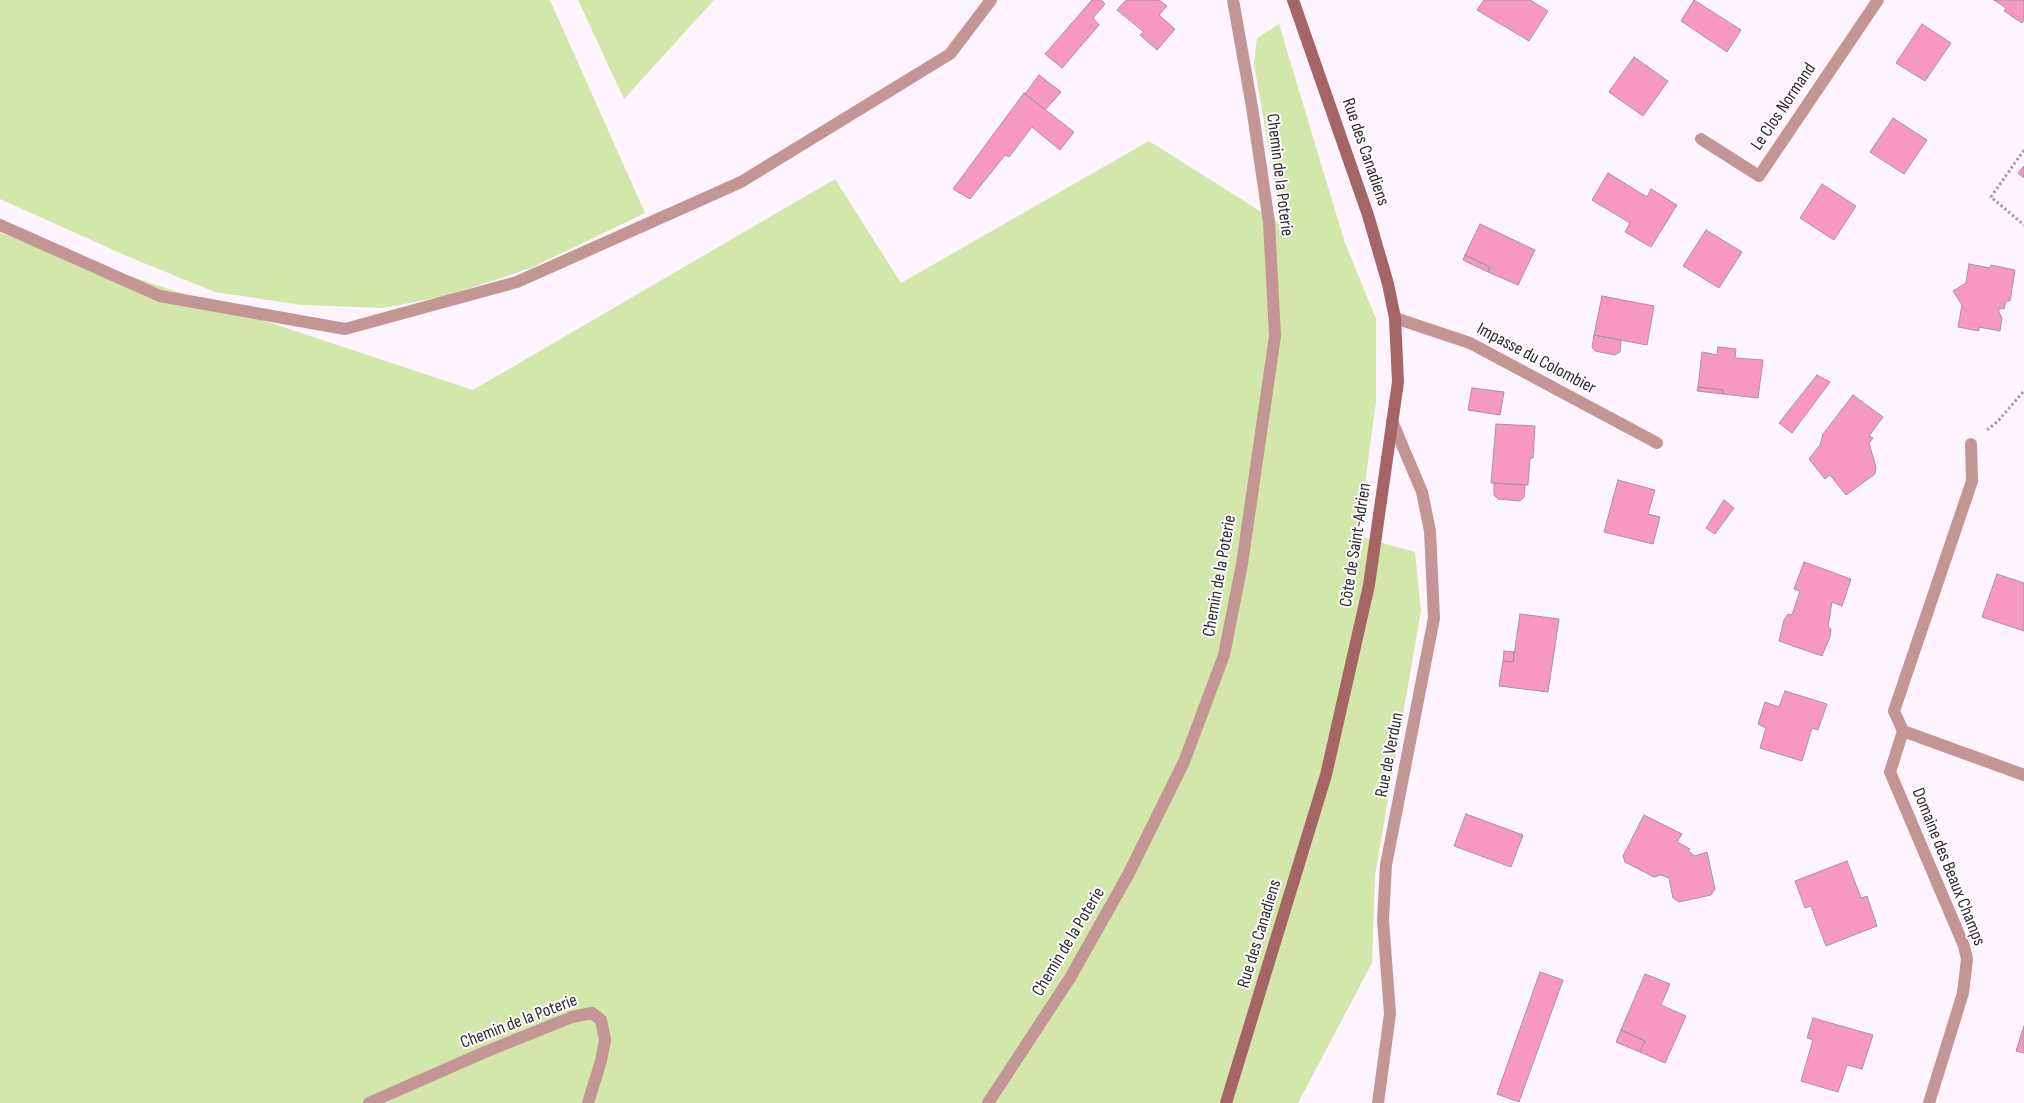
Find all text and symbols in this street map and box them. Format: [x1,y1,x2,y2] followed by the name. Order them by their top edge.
[1747,59,1821,155] street label: Le Clos Normand
[1337,95,1393,209] street label: Rue des Canadiens
[1261,113,1297,237] street label: Chemin de la Poterie
[1473,319,1599,399] street label: Impasse du Colombier
[1336,482,1376,608] street label: Côte de Saint-Adrien
[1199,513,1241,639] street label: Chemin de la Poterie
[1371,711,1409,799] street label: Rue de Verdun
[1906,785,1990,949] street label: Domaine des Beaux Champs
[1233,877,1287,991] street label: Rue des Canadiens
[1028,884,1110,1000] street label: Chemin de la Poterie
[458,990,580,1054] street label: Chemin de la Poterie

